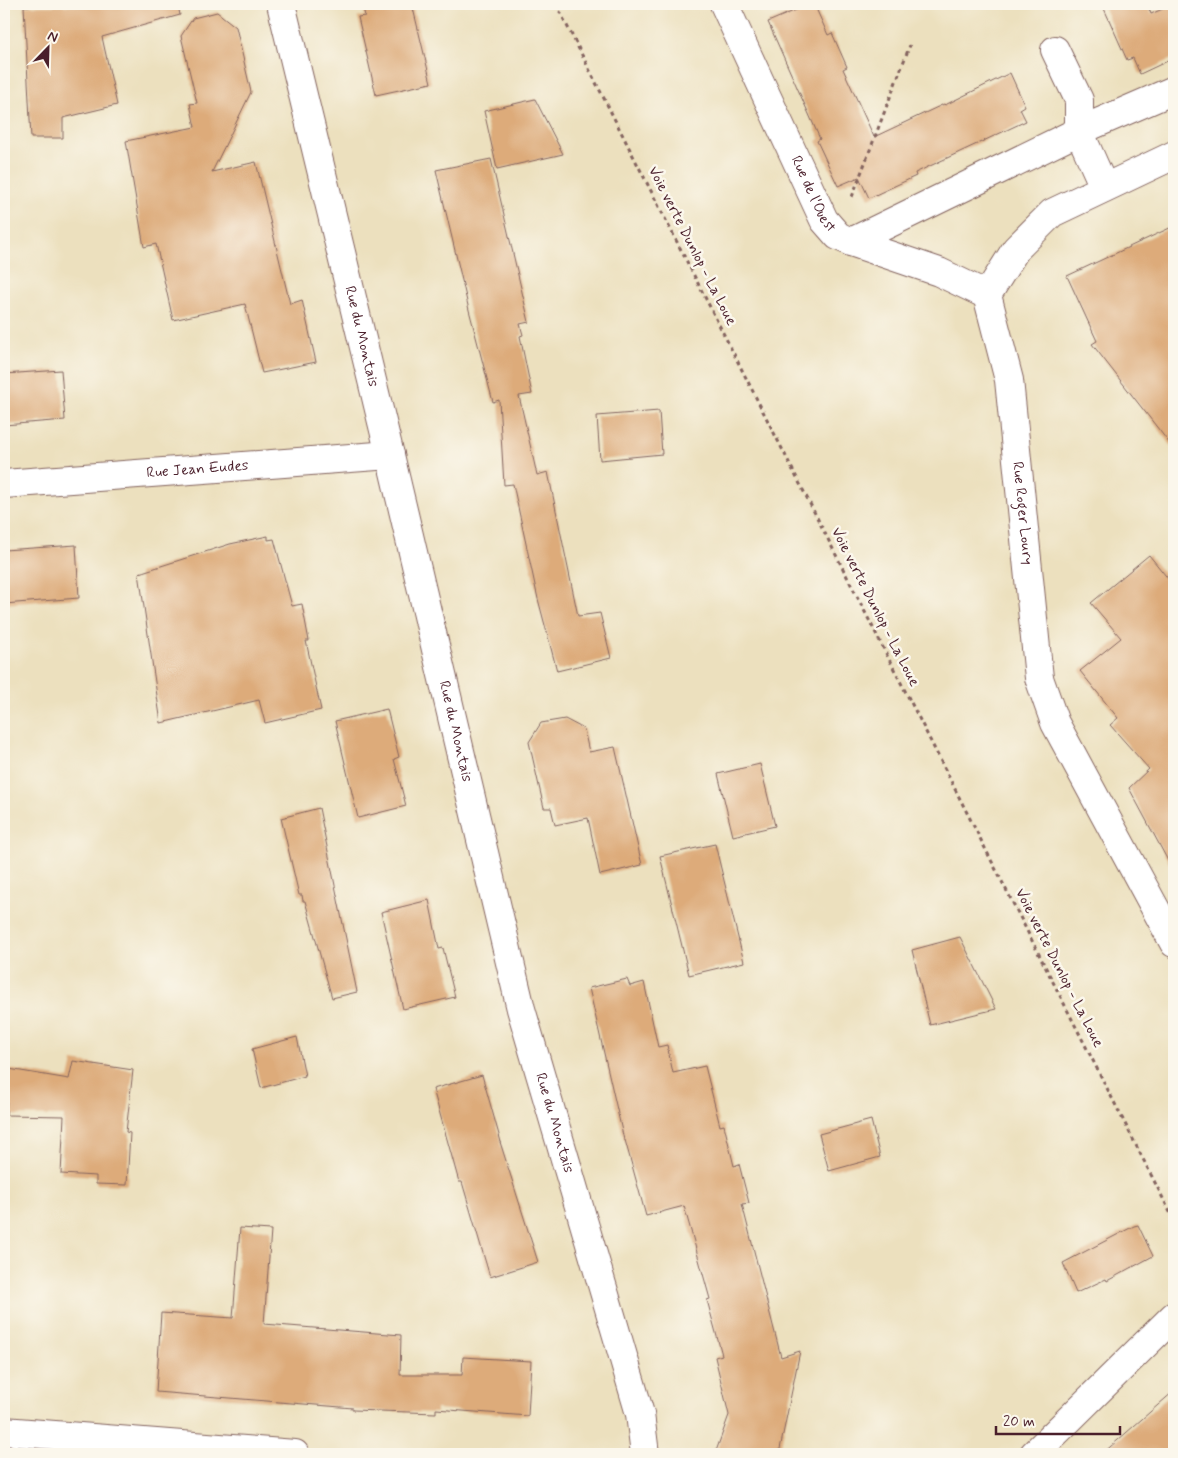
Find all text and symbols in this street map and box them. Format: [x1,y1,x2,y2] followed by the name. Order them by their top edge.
[22,22,72,72] north arrow
[45,27,60,47] text: N
[786,153,841,237] street label: Rue de l'Ouest
[643,163,741,329] street label: Voie verte Dunlop - La Loue
[339,284,383,389] street label: Rue du Montais
[146,456,249,483] street label: Rue Jean Eudes
[1007,461,1038,566] street label: Rue Roger Loury
[826,524,924,690] street label: Voie verte Dunlop - La Loue
[434,679,477,784] street label: Rue du Montais
[1010,885,1108,1051] street label: Voie verte Dunlop - La Loue
[530,1071,579,1176] street label: Rue du Montais
[996,1403,1119,1435] scale bar
[1003,1412,1035,1432] text: 20 m

